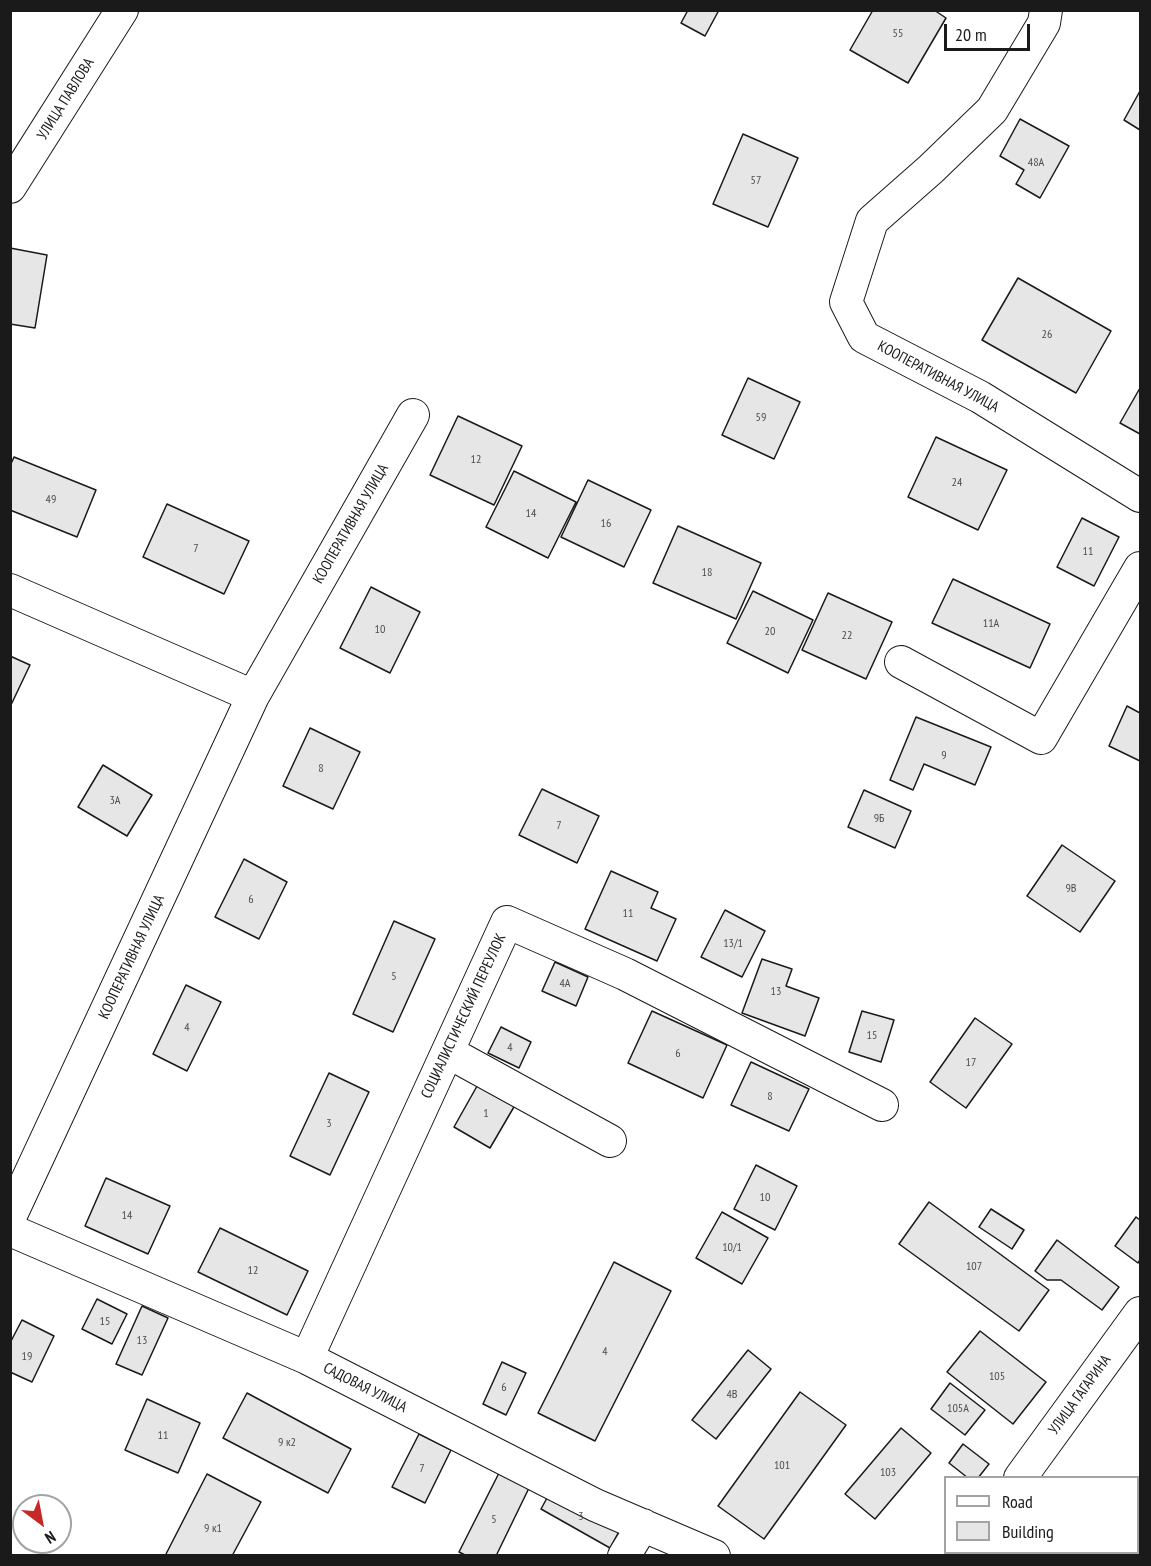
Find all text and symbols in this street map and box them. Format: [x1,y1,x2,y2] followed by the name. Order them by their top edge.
[947,12,1032,50] scale bar
[955,23,987,46] text: 20 m
[893,27,903,41] house number: 55
[34,55,98,143] street label: УЛИЦА ПАВЛОВА
[1028,156,1044,170] house number: 48А
[751,174,761,188] house number: 57
[1042,328,1052,342] house number: 26
[874,337,1002,417] street label: КООПЕРАТИВНАЯ УЛИЦА
[756,411,766,425] house number: 59
[471,453,481,467] house number: 12
[309,461,393,587] street label: КООПЕРАТИВНАЯ УЛИЦА
[952,476,962,490] house number: 24
[46,493,56,507] house number: 49
[526,507,536,521] house number: 14
[601,517,611,531] house number: 16
[193,542,199,556] house number: 7
[1083,545,1093,559] house number: 11
[702,566,712,580] house number: 18
[983,617,999,631] house number: 11А
[375,623,385,637] house number: 10
[765,625,775,639] house number: 20
[842,629,852,643] house number: 22
[941,749,947,763] house number: 9
[318,762,324,776] house number: 8
[109,794,121,808] house number: 3А
[874,812,884,826] house number: 9Б
[556,819,562,833] house number: 7
[1065,882,1077,896] house number: 9В
[95,892,169,1022] street label: КООПЕРАТИВНАЯ УЛИЦА
[248,893,254,907] house number: 6
[623,907,633,921] house number: 11
[418,931,510,1101] street label: СОЦИАЛИСТИЧЕСКИЙ ПЕРЕУЛОК
[723,937,743,951] house number: 13/1
[391,970,397,984] house number: 5
[559,977,571,991] house number: 4А
[771,985,781,999] house number: 13
[184,1021,190,1035] house number: 4
[867,1029,877,1043] house number: 15
[507,1041,513,1055] house number: 4
[675,1047,681,1061] house number: 6
[966,1056,976,1070] house number: 17
[767,1090,773,1104] house number: 8
[483,1107,489,1121] house number: 1
[326,1117,332,1131] house number: 3
[760,1191,770,1205] house number: 10
[122,1209,132,1223] house number: 14
[722,1241,742,1255] house number: 10/1
[966,1260,982,1274] house number: 107
[248,1264,258,1278] house number: 12
[100,1315,110,1329] house number: 15
[137,1334,147,1348] house number: 13
[602,1345,608,1359] house number: 4
[22,1350,32,1364] house number: 19
[1045,1352,1115,1438] street label: УЛИЦА ГАГАРИНА
[320,1359,410,1417] street label: САДОВАЯ УЛИЦА
[989,1370,1005,1384] house number: 105
[501,1381,507,1395] house number: 6
[726,1388,738,1402] house number: 4В
[947,1402,969,1416] house number: 105А
[158,1429,168,1443] house number: 11
[278,1436,296,1450] house number: 9 к2
[774,1459,790,1473] house number: 101
[419,1462,425,1476] house number: 7
[880,1466,896,1480] house number: 103
[944,1476,1139,1554] legend
[1002,1490,1033,1513] text: Road
[12,1494,72,1554] north arrow
[578,1510,584,1524] house number: 3
[491,1513,497,1527] house number: 5
[1002,1520,1054,1543] text: Building
[204,1522,222,1536] house number: 9 к1
[42,1527,59,1548] text: N

